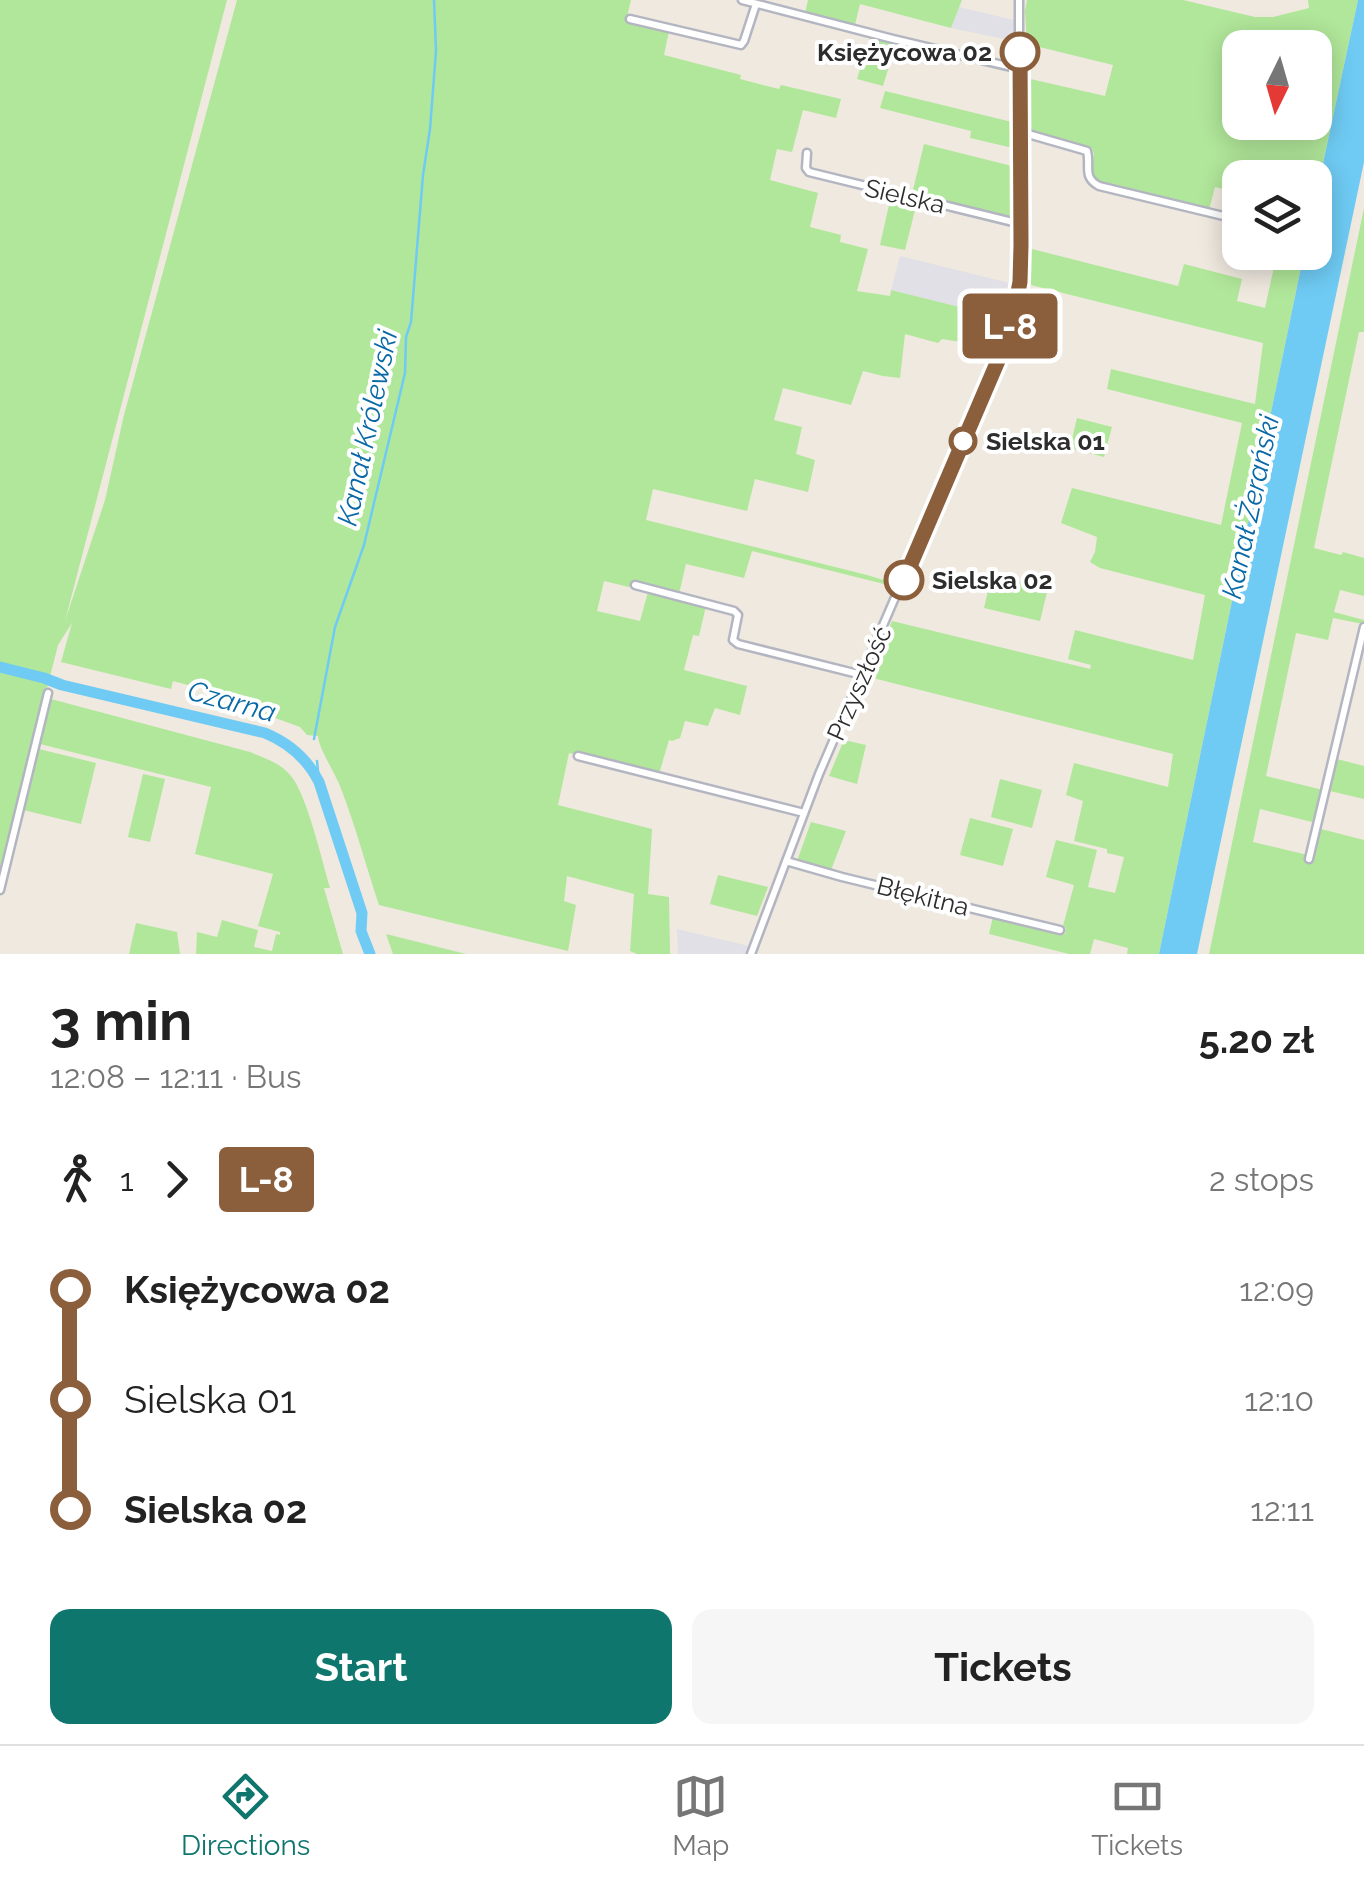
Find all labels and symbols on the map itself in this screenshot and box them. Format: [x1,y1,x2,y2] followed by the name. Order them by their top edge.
[1222,30,1332,140] north arrow
[1001,33,1039,71] marker: Księżycowa 02
[817,37,992,67] place label: Księżycowa 02
[862,172,948,220] street label: Sielska
[952,294,1068,358] line badge: L-8
[331,326,405,529] water label: Kanał Królewski
[1215,411,1286,602] water label: Kanał Żerański
[986,426,1105,456] place label: Sielska 01
[950,428,976,454] marker: Sielska 01
[885,561,923,599] marker: Sielska 02
[932,565,1053,595] place label: Sielska 02
[820,621,898,745] street label: Przyszłość
[184,674,280,729] water label: Czarna
[874,870,972,922] street label: Błękitna

